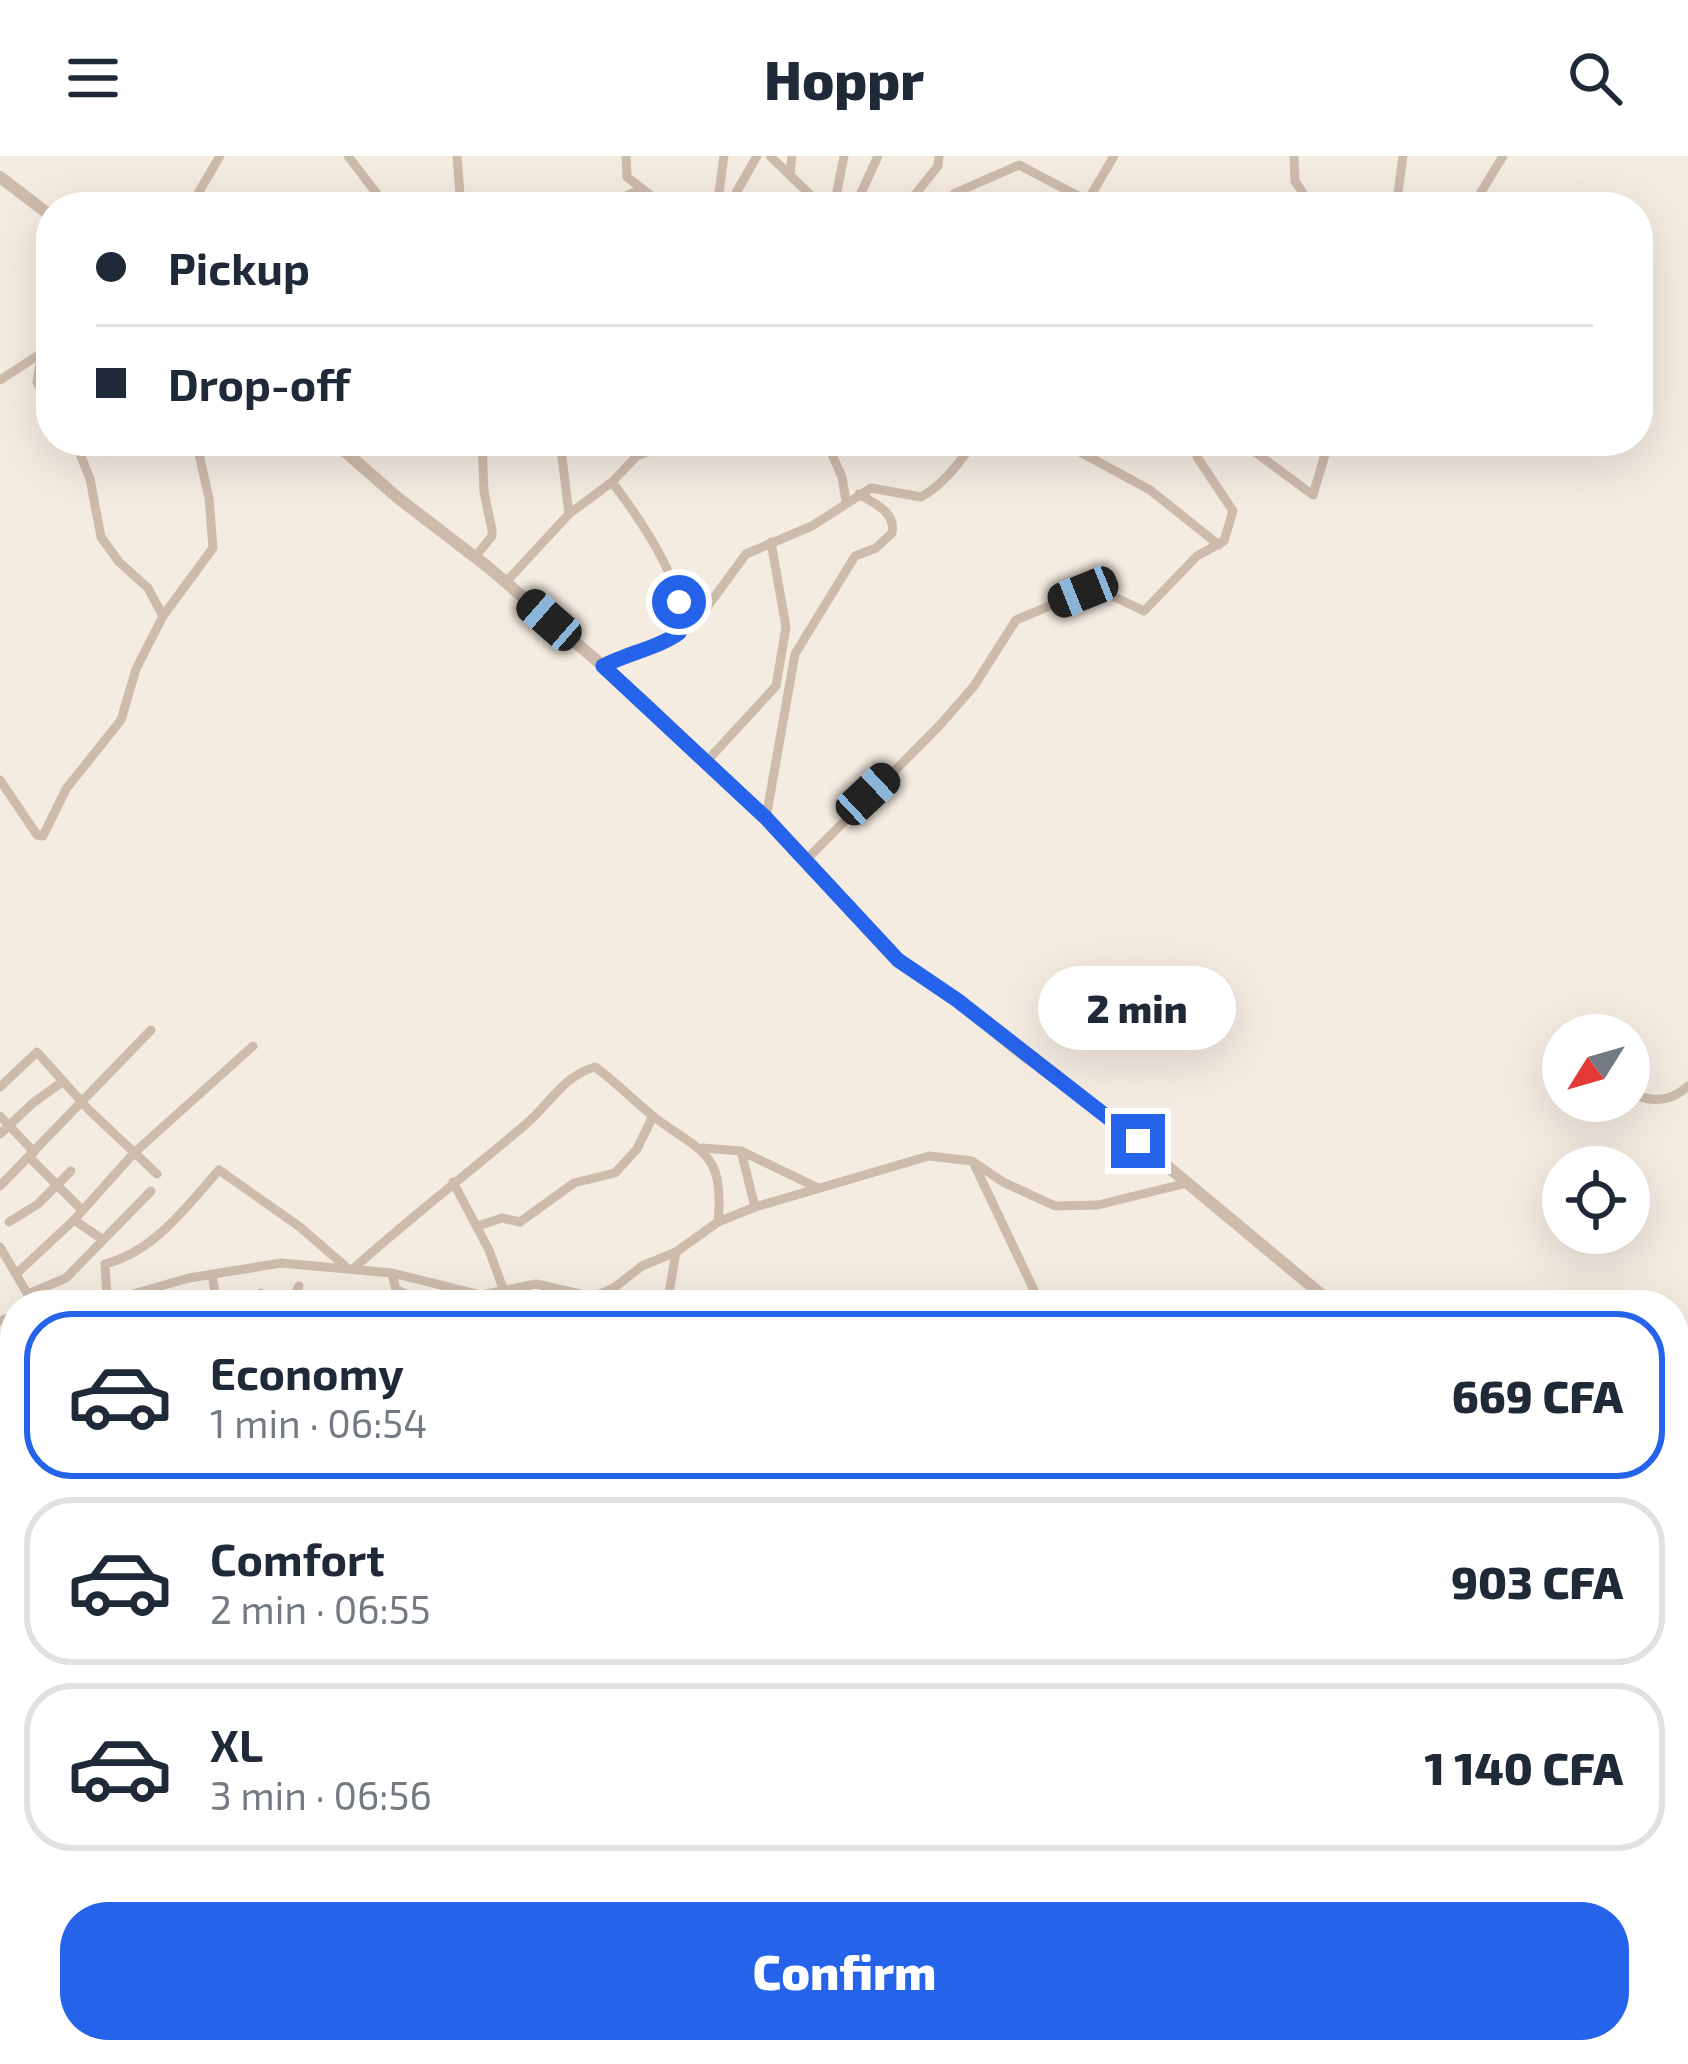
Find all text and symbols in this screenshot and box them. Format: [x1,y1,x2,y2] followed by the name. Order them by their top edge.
[60,45,126,111] icon: menu
[1562,45,1628,111] icon: search
[764,46,924,111] text: Hoppr
[168,240,310,294] text: Pickup
[168,356,350,410] text: Drop-off
[1043,562,1123,622] car
[652,575,706,629] route start
[510,583,588,657] car
[829,756,907,832] car
[1039,967,1237,1051] callout: 2 min
[1086,984,1188,1031] text: 2 min
[1542,1014,1650,1122] north arrow
[1542,1014,1650,1254] map controls
[1111,1114,1165,1168] route end
[1542,1146,1650,1254] button: locate
[66,1341,174,1449] icon: car
[210,1345,404,1399] text: Economy
[1452,1368,1623,1422] text: 669 CFA
[210,1399,427,1446] text: 1 min · 06:54
[66,1527,174,1635] icon: car
[210,1531,385,1585] text: Comfort
[1451,1554,1623,1608] text: 903 CFA
[210,1585,431,1632] text: 2 min · 06:55
[66,1713,174,1821] icon: car
[210,1717,263,1771] text: XL
[1424,1740,1623,1794] text: 1 140 CFA
[210,1771,432,1818] text: 3 min · 06:56
[60,1902,1629,2040] button: Confirm

